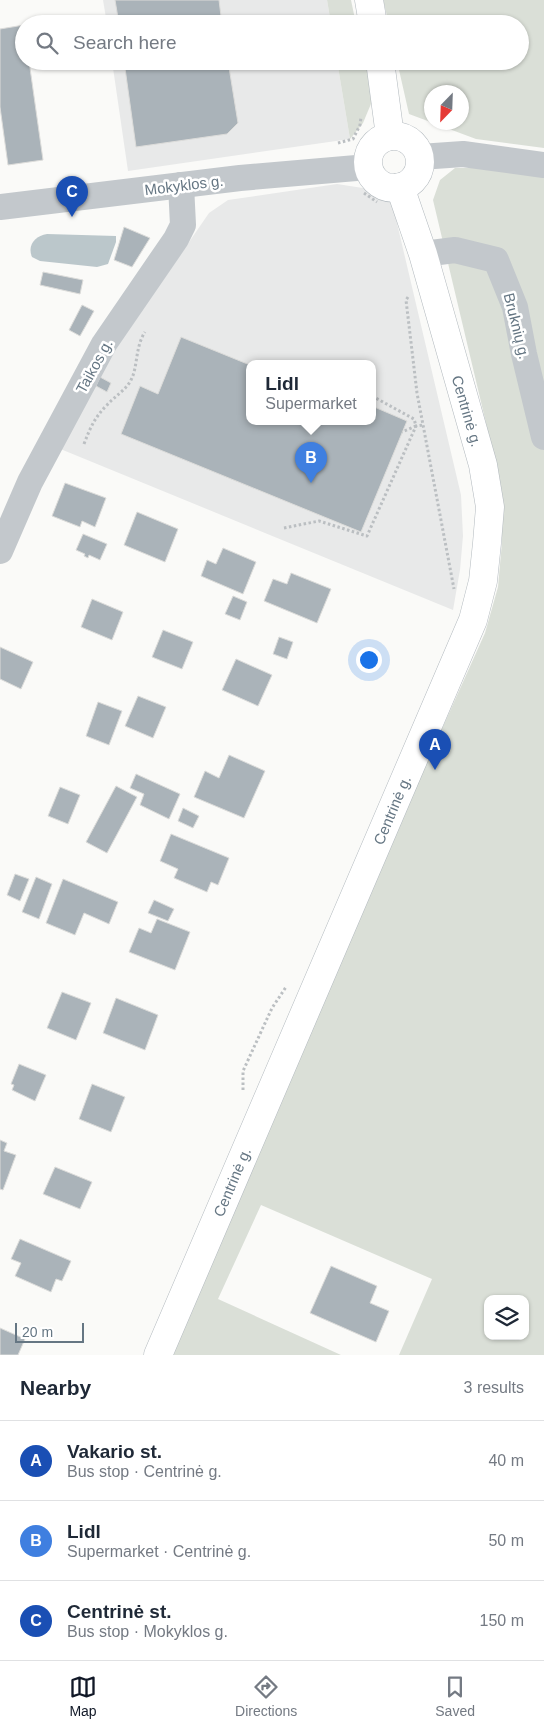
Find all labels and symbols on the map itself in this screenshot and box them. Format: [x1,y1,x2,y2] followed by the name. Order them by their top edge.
[424,85,469,130] north arrow
[144,172,224,198] street label: Mokyklos g.
[56,176,88,217] pin: C
[501,291,533,361] street label: Bruknių g.
[72,336,116,396] street label: Taikos g.
[449,373,485,449] street label: Centrinė g.
[295,442,327,483] pin: B
[356,647,382,673] your location
[419,729,451,770] pin: A
[370,773,414,847] street label: Centrinė g.
[210,1145,254,1219] street label: Centrinė g.
[15,1320,84,1343] scale bar

